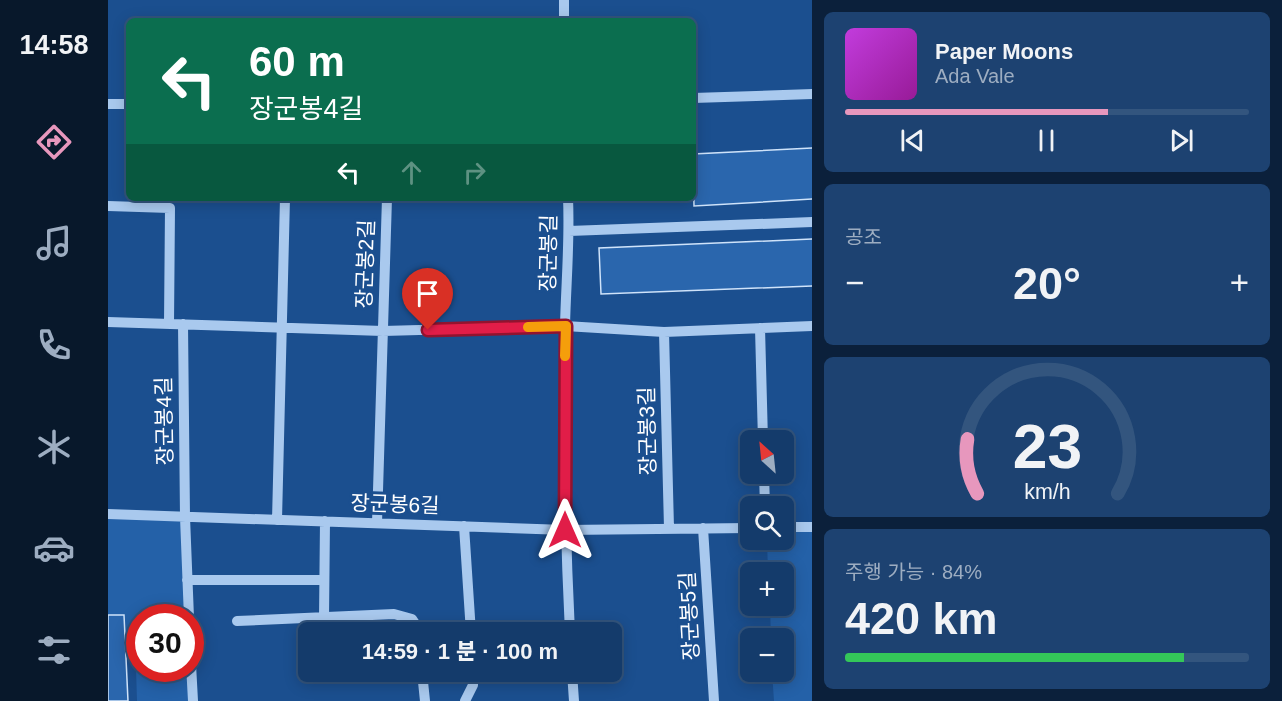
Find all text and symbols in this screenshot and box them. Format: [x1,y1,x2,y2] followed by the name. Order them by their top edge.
[19,30,89,60] text: 14:58
[249,38,345,85] text: 60 m
[935,39,1073,64] text: Paper Moons
[150,42,228,120] icon: left
[935,65,1015,87] text: Ada Vale
[249,94,363,124] text: 장군봉4길
[33,121,75,163] icon: directions
[896,124,929,157] icon: previous
[1030,124,1063,157] icon: pause
[1165,124,1198,157] icon: next
[332,156,365,189] icon: left
[395,156,428,189] icon: ahead
[458,156,491,189] icon: right
[536,214,560,292] street label: 장군봉길
[352,219,378,309] street label: 장군봉2길
[33,222,75,264] icon: music
[845,226,882,248] text: 공조
[1013,258,1081,309] text: 20°
[845,264,864,301] text: −
[1230,264,1249,301] text: +
[402,268,453,330] pin
[411,277,444,310] icon: arrive
[33,324,75,366] icon: phone
[152,376,176,466] street label: 장군봉4길
[635,386,659,476] street label: 장군봉3길
[1012,412,1082,481] text: 23
[33,426,75,468] icon: climate
[740,430,794,484] north arrow
[740,430,794,682] map controls
[1024,480,1070,504] text: km/h
[350,491,440,517] street label: 장군봉6길
[740,496,794,550] button: search
[533,498,597,562] position arrow
[33,527,75,569] icon: car
[845,561,982,583] text: 주행 가능 · 84%
[740,562,794,616] button: +
[675,571,703,661] street label: 장군봉5길
[845,593,998,644] text: 420 km
[126,604,204,682] speed limit sign: 30
[740,628,794,682] button: −
[33,629,75,671] icon: filters
[362,639,558,664] text: 14:59 · 1 분 · 100 m

